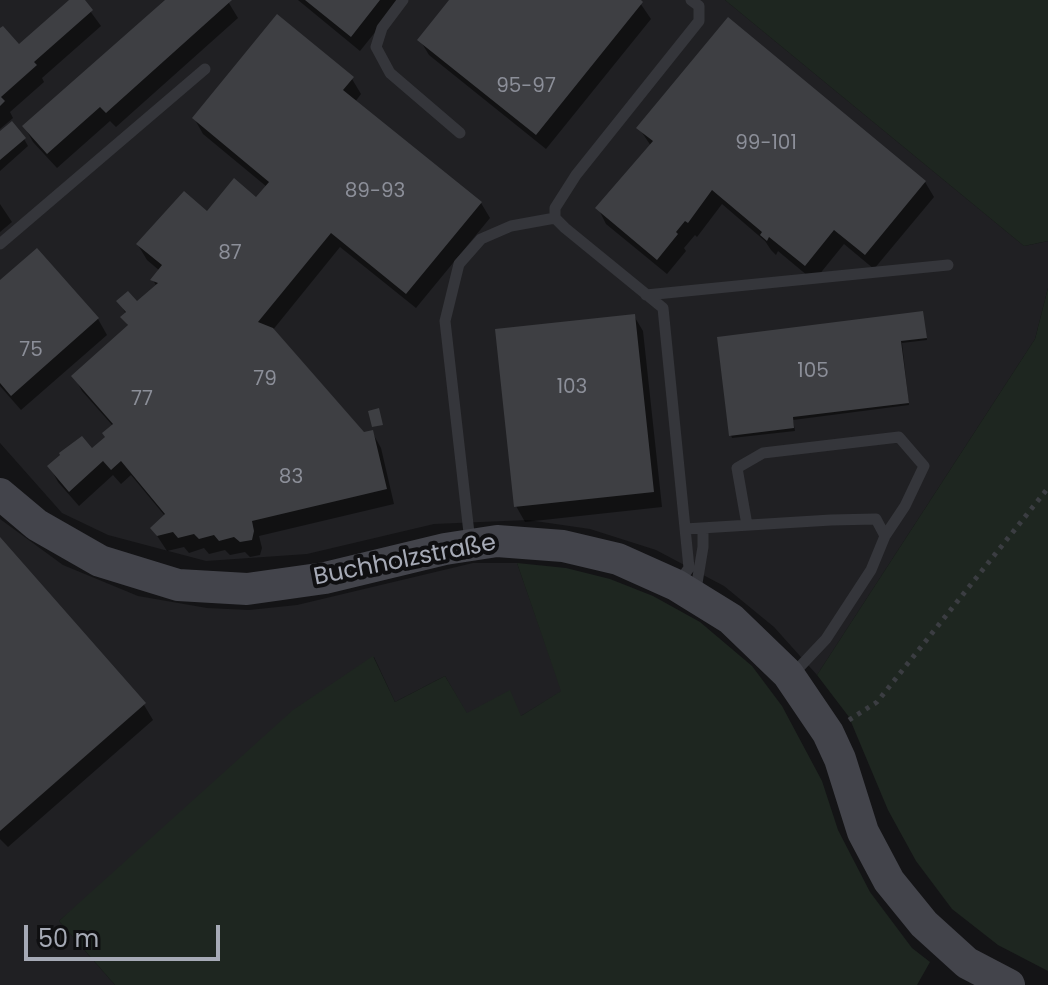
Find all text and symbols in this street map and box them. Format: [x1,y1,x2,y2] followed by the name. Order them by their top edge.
[496,75,556,99] house number: 95-97
[735,132,797,156] house number: 99-101
[345,180,405,204] house number: 89-93
[218,242,242,266] house number: 87
[19,339,43,363] house number: 75
[797,360,829,384] house number: 105
[253,368,277,392] house number: 79
[557,376,587,400] house number: 103
[131,388,153,412] house number: 77
[279,466,303,490] house number: 83
[311,529,499,593] street label: Buchholzstraße
[28,909,224,959] scale bar
[38,922,99,955] text: 50 m

